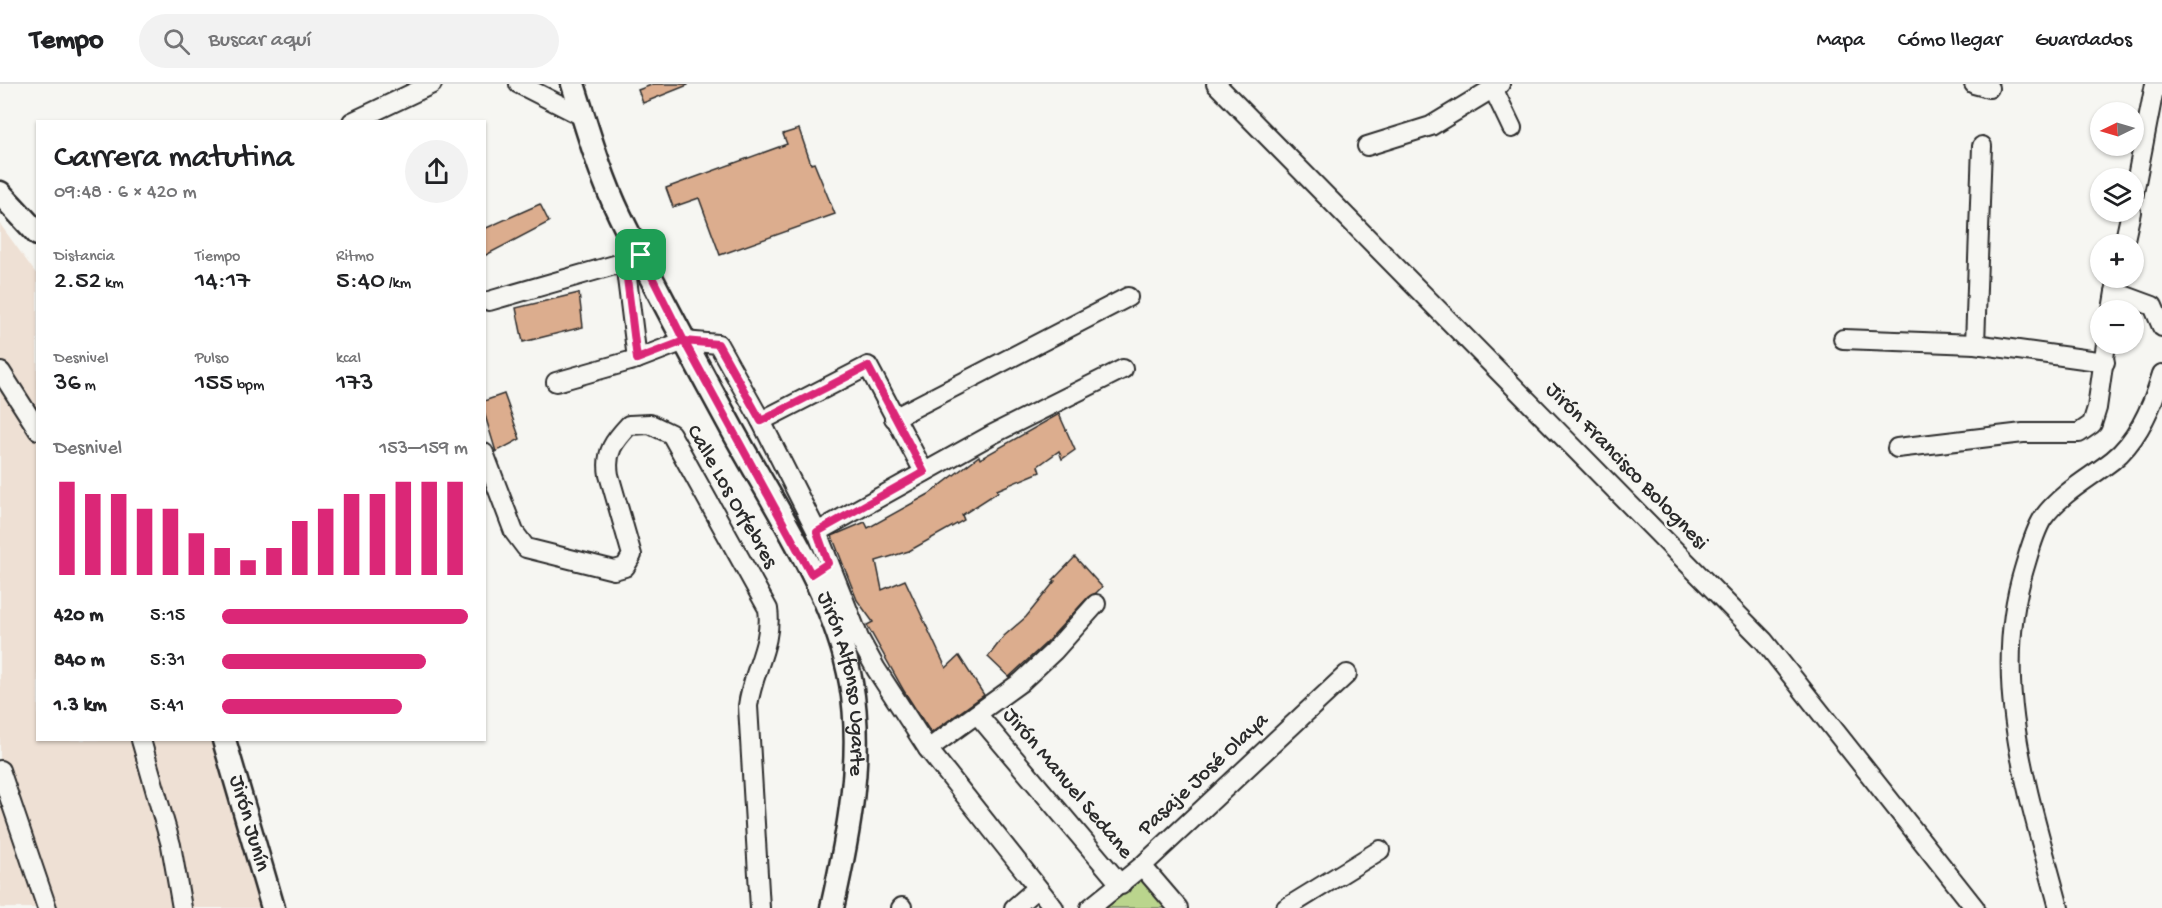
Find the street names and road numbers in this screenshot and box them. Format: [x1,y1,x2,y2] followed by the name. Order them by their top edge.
[1539,378,1713,556] street label: Jirón Francisco Bolognesi
[679,421,783,574] street label: Calle Los Orfebres
[810,588,869,778] street label: Jirón Alfonso Ugarte
[996,703,1138,865] street label: Jirón Manuel Sedane
[1133,707,1275,843] street label: Pasaje José Olaya
[222,772,275,875] street label: Jirón Junín

